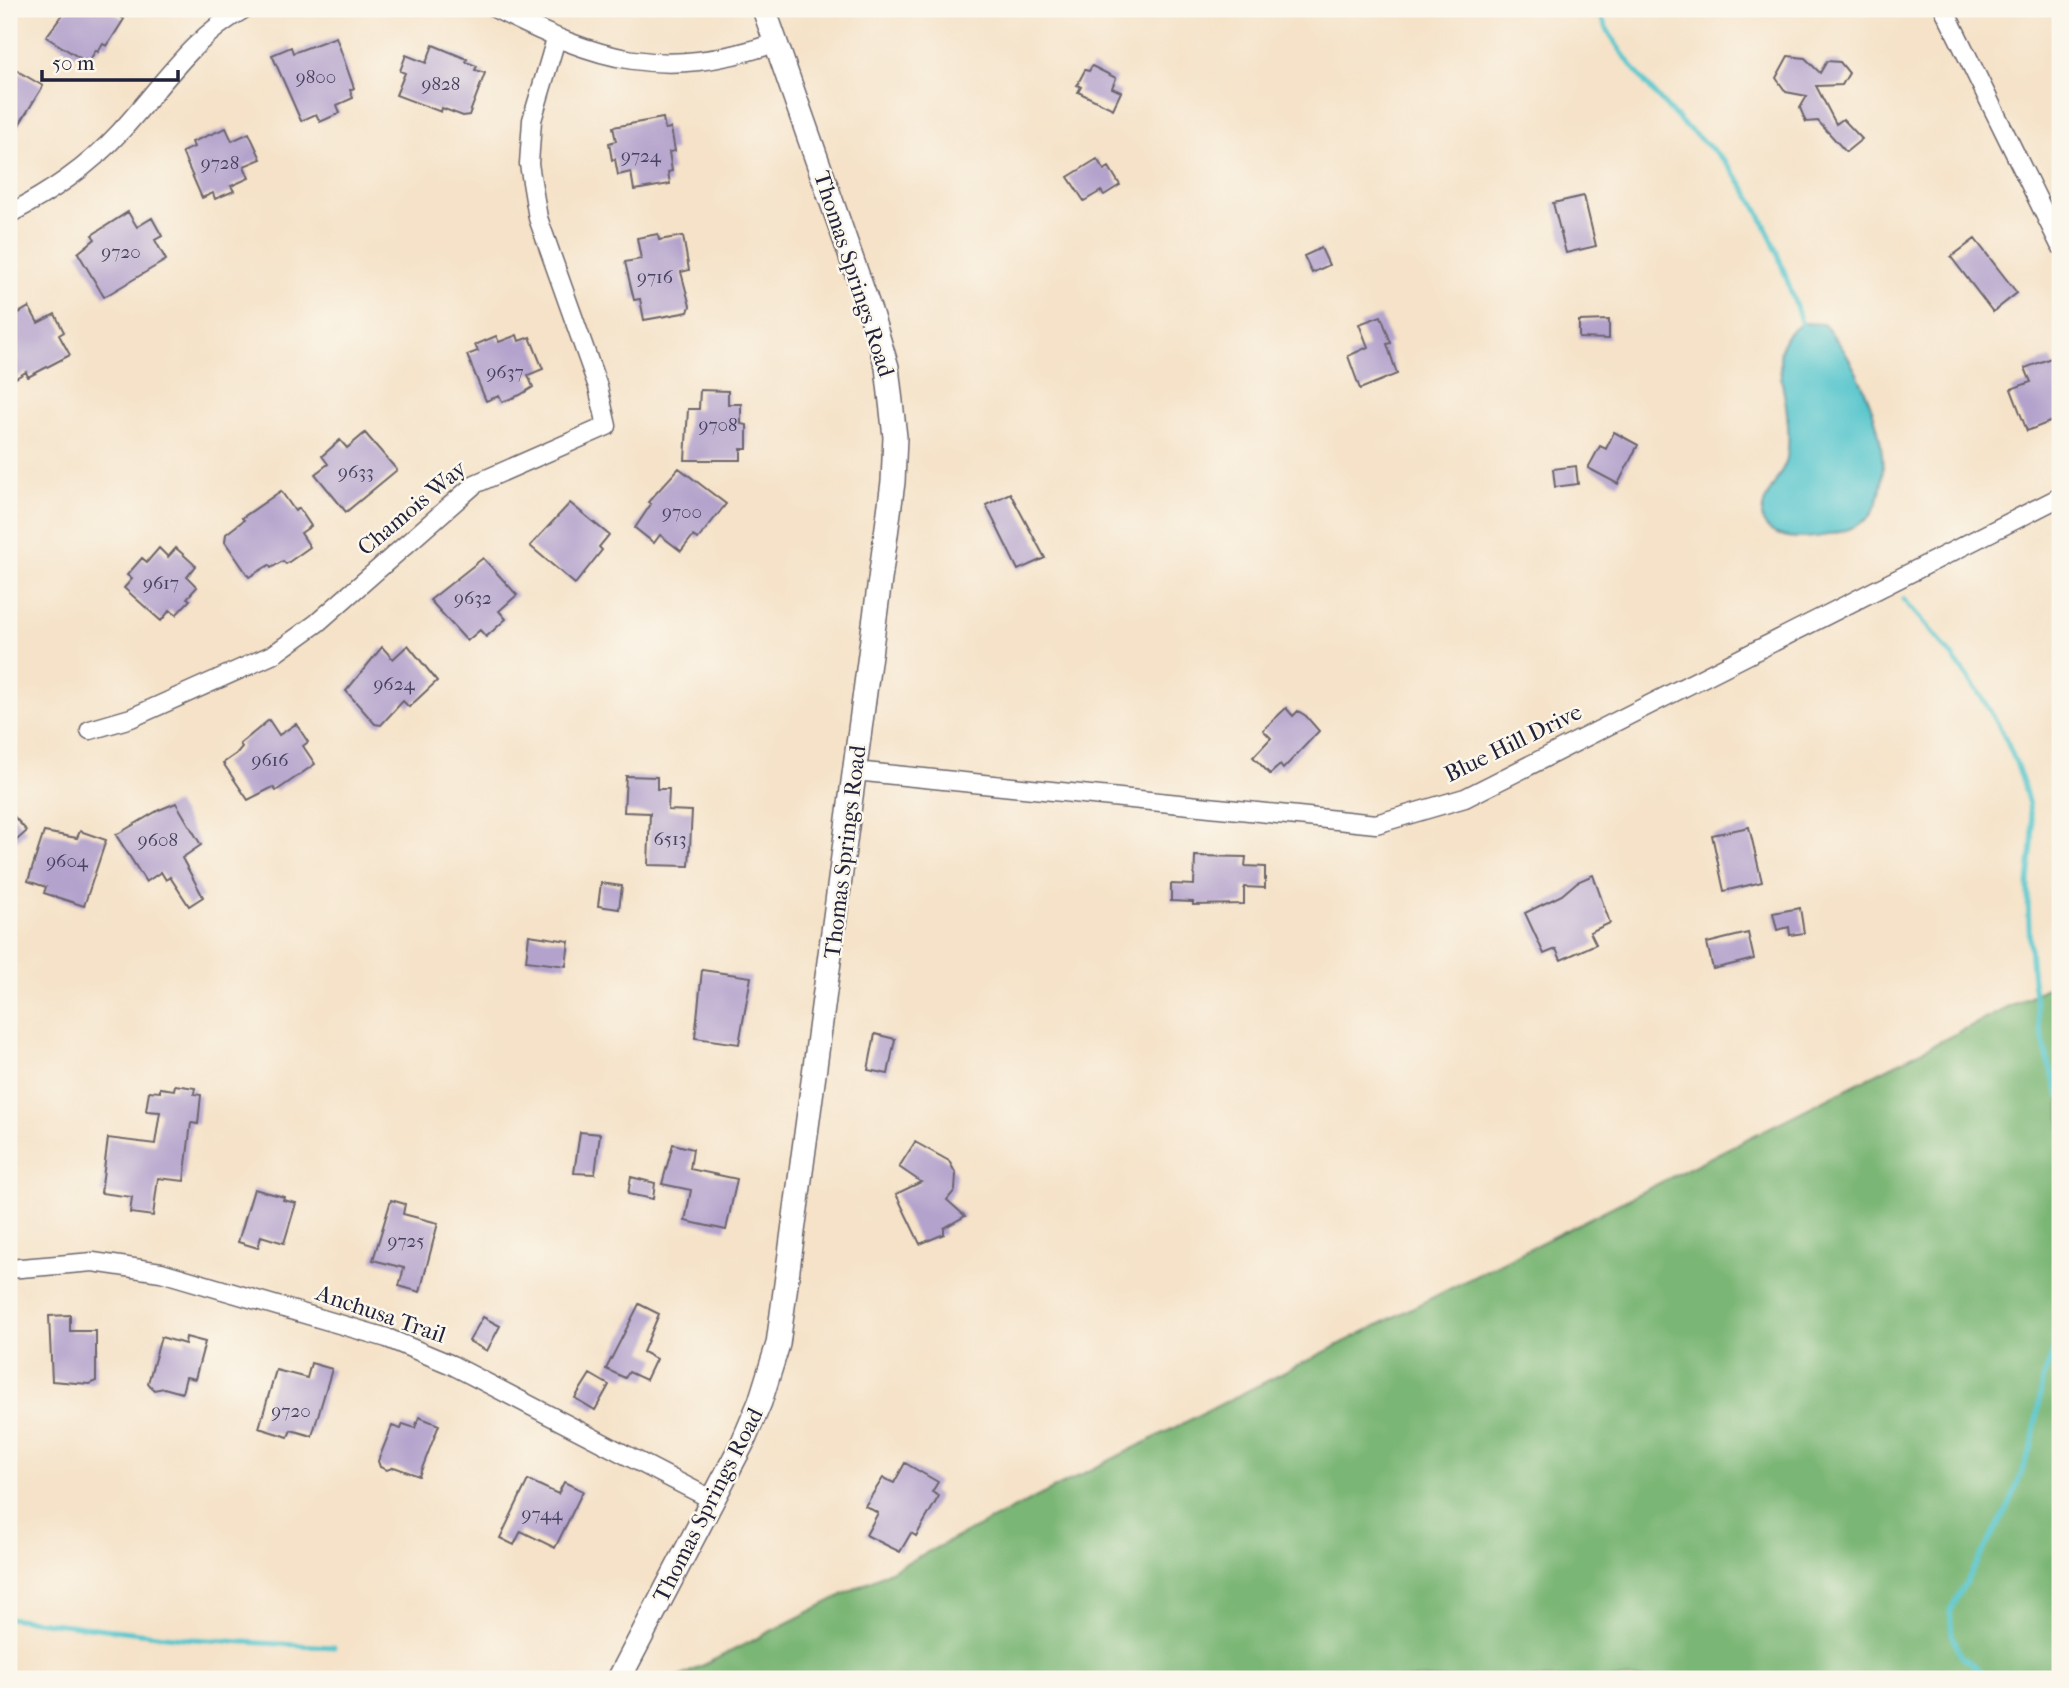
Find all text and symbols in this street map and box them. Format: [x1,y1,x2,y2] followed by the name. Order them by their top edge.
[42,38,178,82] scale bar
[52,51,95,75] text: 50 m
[296,66,336,88] house number: 9800
[422,73,460,95] house number: 9828
[621,145,662,167] house number: 9724
[201,152,239,174] house number: 9728
[808,168,900,381] street label: Thomas Springs Road
[101,241,141,263] house number: 9720
[637,266,674,288] house number: 9716
[486,361,524,383] house number: 9637
[698,414,738,436] house number: 9708
[352,454,472,561] street label: Chamois Way
[338,461,374,483] house number: 9633
[662,501,702,523] house number: 9700
[143,572,179,594] house number: 9617
[454,587,492,609] house number: 9632
[373,673,415,695] house number: 9624
[1440,698,1586,788] street label: Blue Hill Drive
[819,743,872,960] street label: Thomas Springs Road
[251,749,289,771] house number: 9616
[653,828,687,850] house number: 6513
[138,829,178,851] house number: 9608
[46,850,89,872] house number: 9604
[387,1230,425,1252] house number: 9725
[312,1279,450,1349] street label: Anchusa Trail
[271,1400,311,1422] house number: 9720
[647,1403,769,1607] street label: Thomas Springs Road
[521,1503,563,1525] house number: 9744

